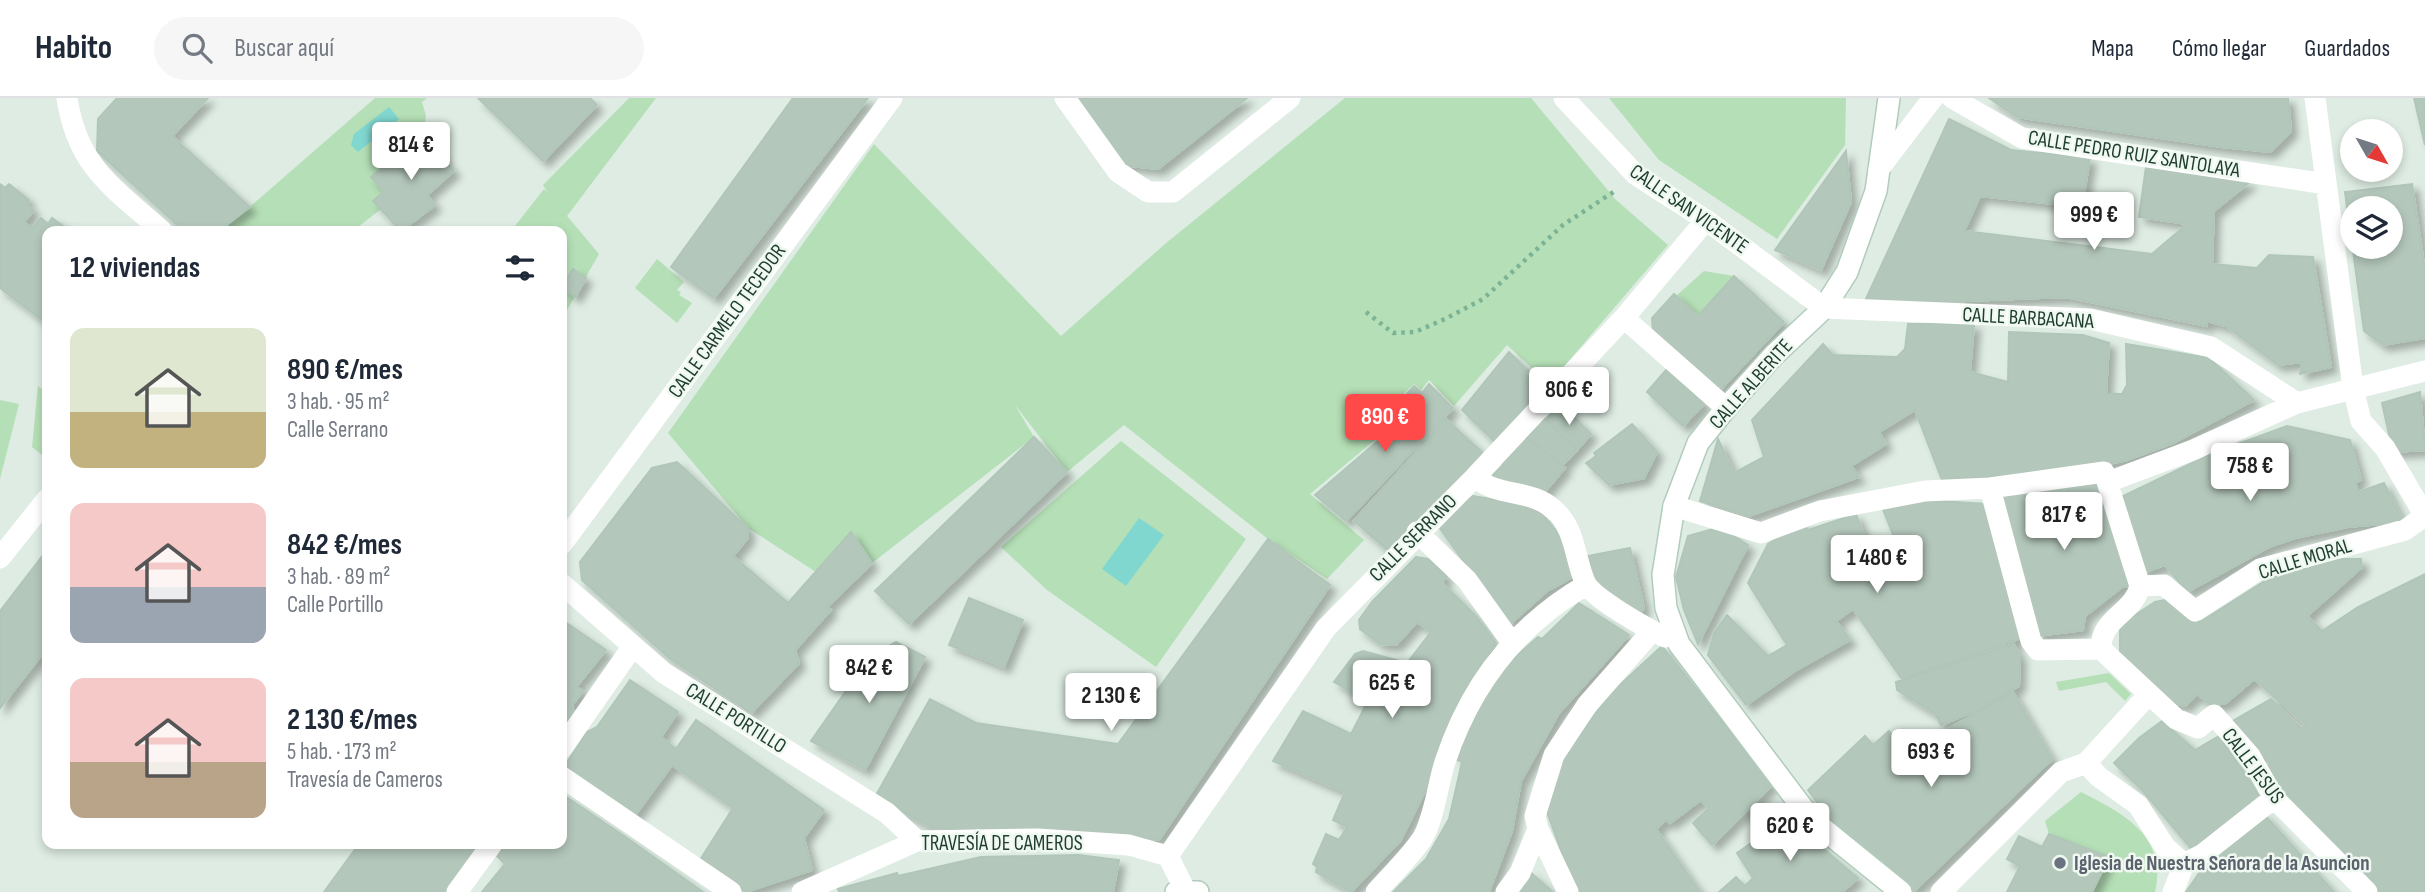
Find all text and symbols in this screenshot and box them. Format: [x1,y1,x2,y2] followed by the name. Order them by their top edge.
[154,17,644,80] search box
[35,28,112,68] text: Habito
[178,29,216,67] icon: search
[234,33,334,64] text: Buscar aquí
[2091,34,2134,63] text: Mapa
[2172,34,2266,63] text: Cómo llegar
[2304,34,2390,63] text: Guardados
[2340,119,2403,182] north arrow
[2340,119,2403,259] map controls
[362,122,460,182] pin: 814 €
[2026,125,2243,183] street label: CALLE PEDRO RUIZ SANTOLAYA
[388,131,434,159] text: 814 €
[1625,159,1753,259] street label: CALLE SAN VICENTE
[2045,192,2143,252] pin: 999 €
[2340,196,2403,259] button: layers
[2070,201,2118,229] text: 999 €
[663,239,791,403] street label: CALLE CARMELO TECEDOR
[501,249,539,287] icon: filters
[70,250,200,286] text: 12 viviendas
[1962,302,2095,334] street label: CALLE BARBACANA
[1704,334,1798,434] street label: CALLE ALBERITE
[287,352,403,388] text: 890 €/mes
[126,356,210,440] icon: home
[1520,368,1618,427] pin: 806 €
[1545,376,1593,404] text: 806 €
[287,388,390,416] text: 3 hab. · 95 m²
[1336,394,1434,454] pin: 890 €
[1361,403,1409,431] text: 890 €
[287,416,388,444] text: Calle Serrano
[2201,444,2299,503] pin: 758 €
[2227,452,2273,480] text: 758 €
[1364,489,1462,587] street label: CALLE SERRANO
[2015,492,2113,552] pin: 817 €
[2041,501,2087,529] text: 817 €
[287,527,402,563] text: 842 €/mes
[126,531,210,615] icon: home
[2256,533,2355,585] street label: CALLE MORAL
[1812,536,1942,595] pin: 1 480 €
[1847,544,1907,572] text: 1 480 €
[287,563,390,591] text: 3 hab. · 89 m²
[287,591,384,619] text: Calle Portillo
[820,646,918,705] pin: 842 €
[845,654,893,682] text: 842 €
[1343,660,1441,720] pin: 625 €
[1369,669,1415,697] text: 625 €
[1046,674,1176,733] pin: 2 130 €
[681,677,791,759] street label: CALLE PORTILLO
[1081,682,1141,710] text: 2 130 €
[287,702,418,738] text: 2 130 €/mes
[126,706,210,790] icon: home
[2217,723,2289,809] street label: CALLE JESUS
[1882,730,1980,789] pin: 693 €
[287,738,397,766] text: 5 hab. · 173 m²
[1907,738,1955,766] text: 693 €
[287,766,443,794] text: Travesía de Cameros
[1741,804,1839,863] pin: 620 €
[1766,812,1814,840] text: 620 €
[921,831,1083,856] street label: TRAVESÍA DE CAMEROS
[2074,851,2370,876] place label: Iglesia de Nuestra Señora de la Asuncion
[2052,855,2068,871] marker: Iglesia de Nuestra Señora de la Asuncion

